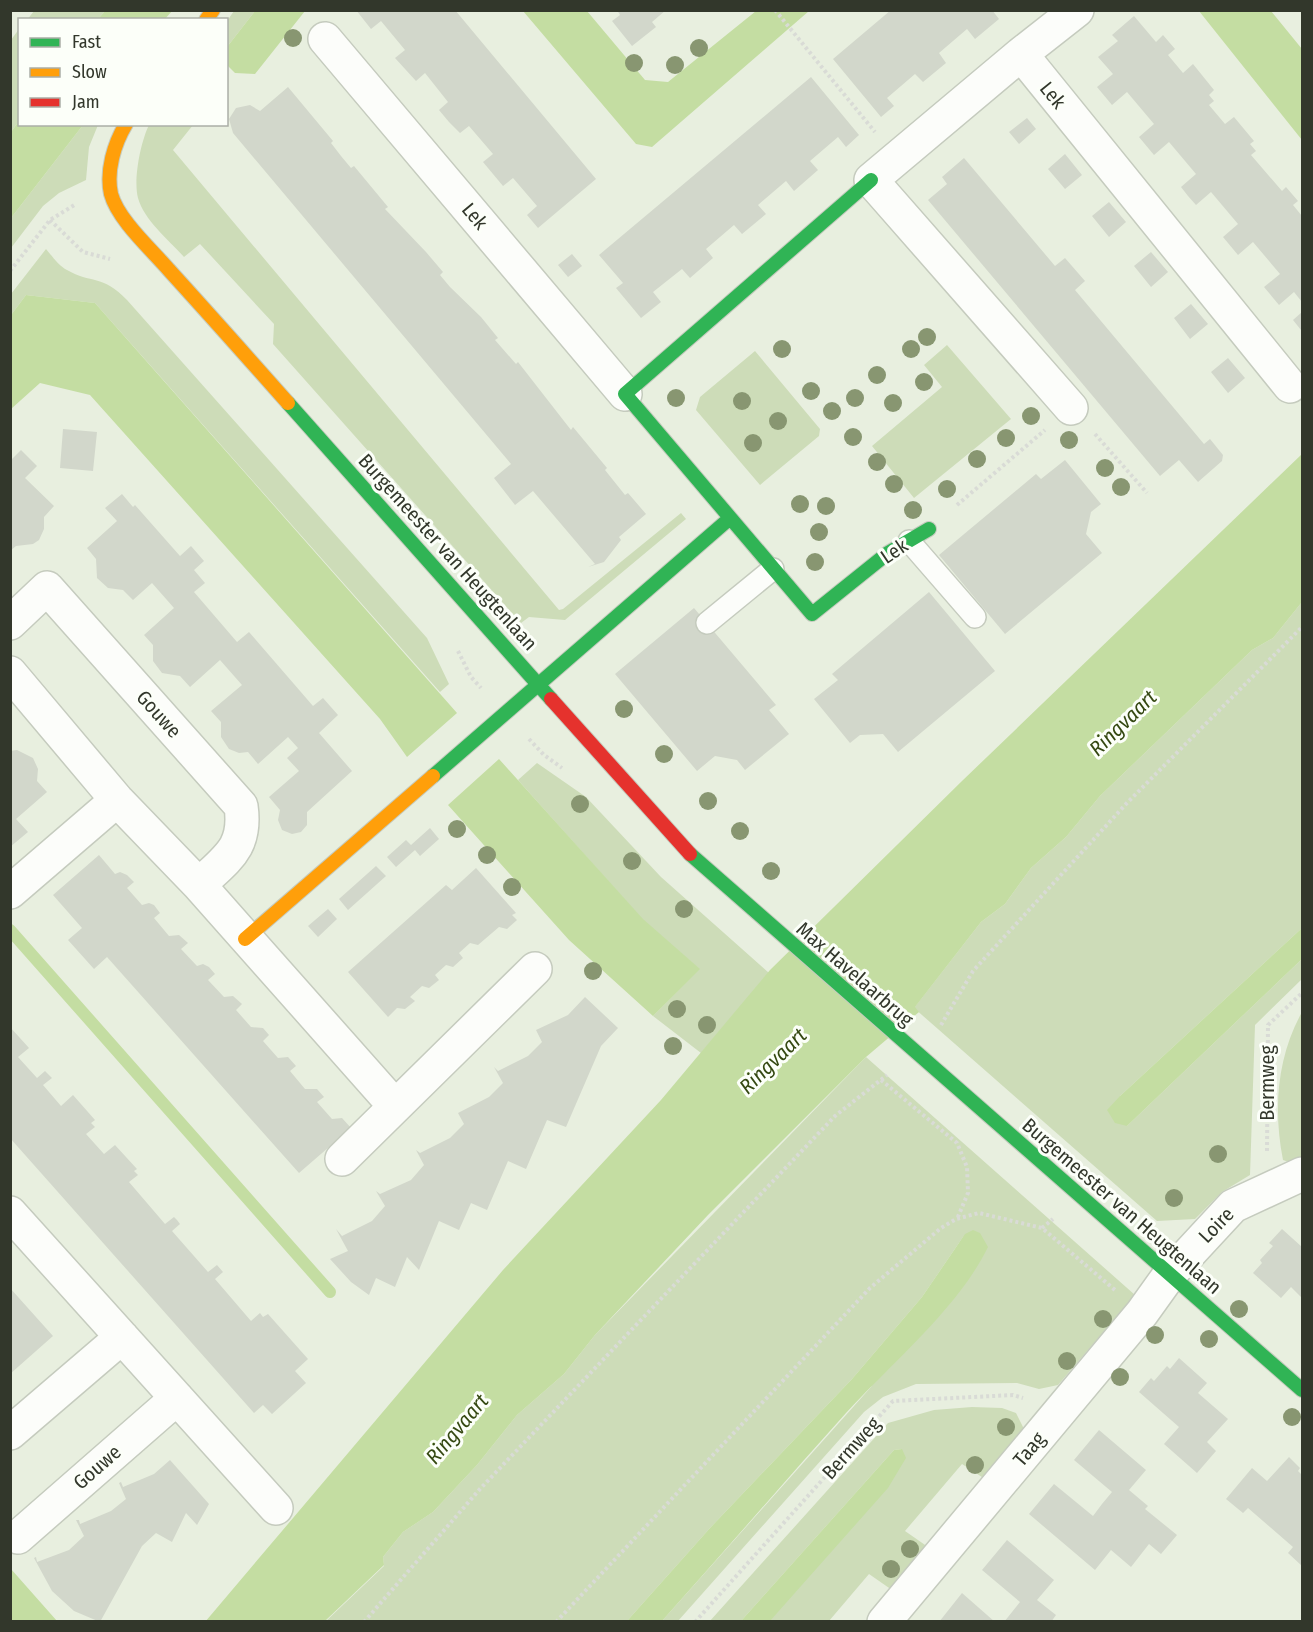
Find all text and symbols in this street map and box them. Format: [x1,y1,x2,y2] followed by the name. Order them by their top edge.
[18,18,228,126] legend
[72,31,101,53] text: Fast
[72,61,107,83] text: Slow
[1035,77,1071,114] street label: Lek
[72,91,100,113] text: Jam
[457,198,494,235] street label: Lek
[353,449,543,655] street label: Burgemeester van Heugtenlaan
[876,533,913,569] street label: Lek
[1084,684,1162,761] water label: Ringvaart
[132,685,186,743] street label: Gouwe
[792,917,919,1032] street label: Max Havelaarbrug
[734,1022,812,1099] water label: Ringvaart
[1255,1045,1279,1121] street label: Bermweg
[1018,1113,1226,1299] street label: Burgemeester van Heugtenlaan
[1193,1202,1239,1248] street label: Loire
[420,1388,494,1469] water label: Ringvaart
[817,1411,886,1484] street label: Bermweg
[1008,1427,1050,1471] street label: Taag
[68,1440,126,1494] street label: Gouwe

